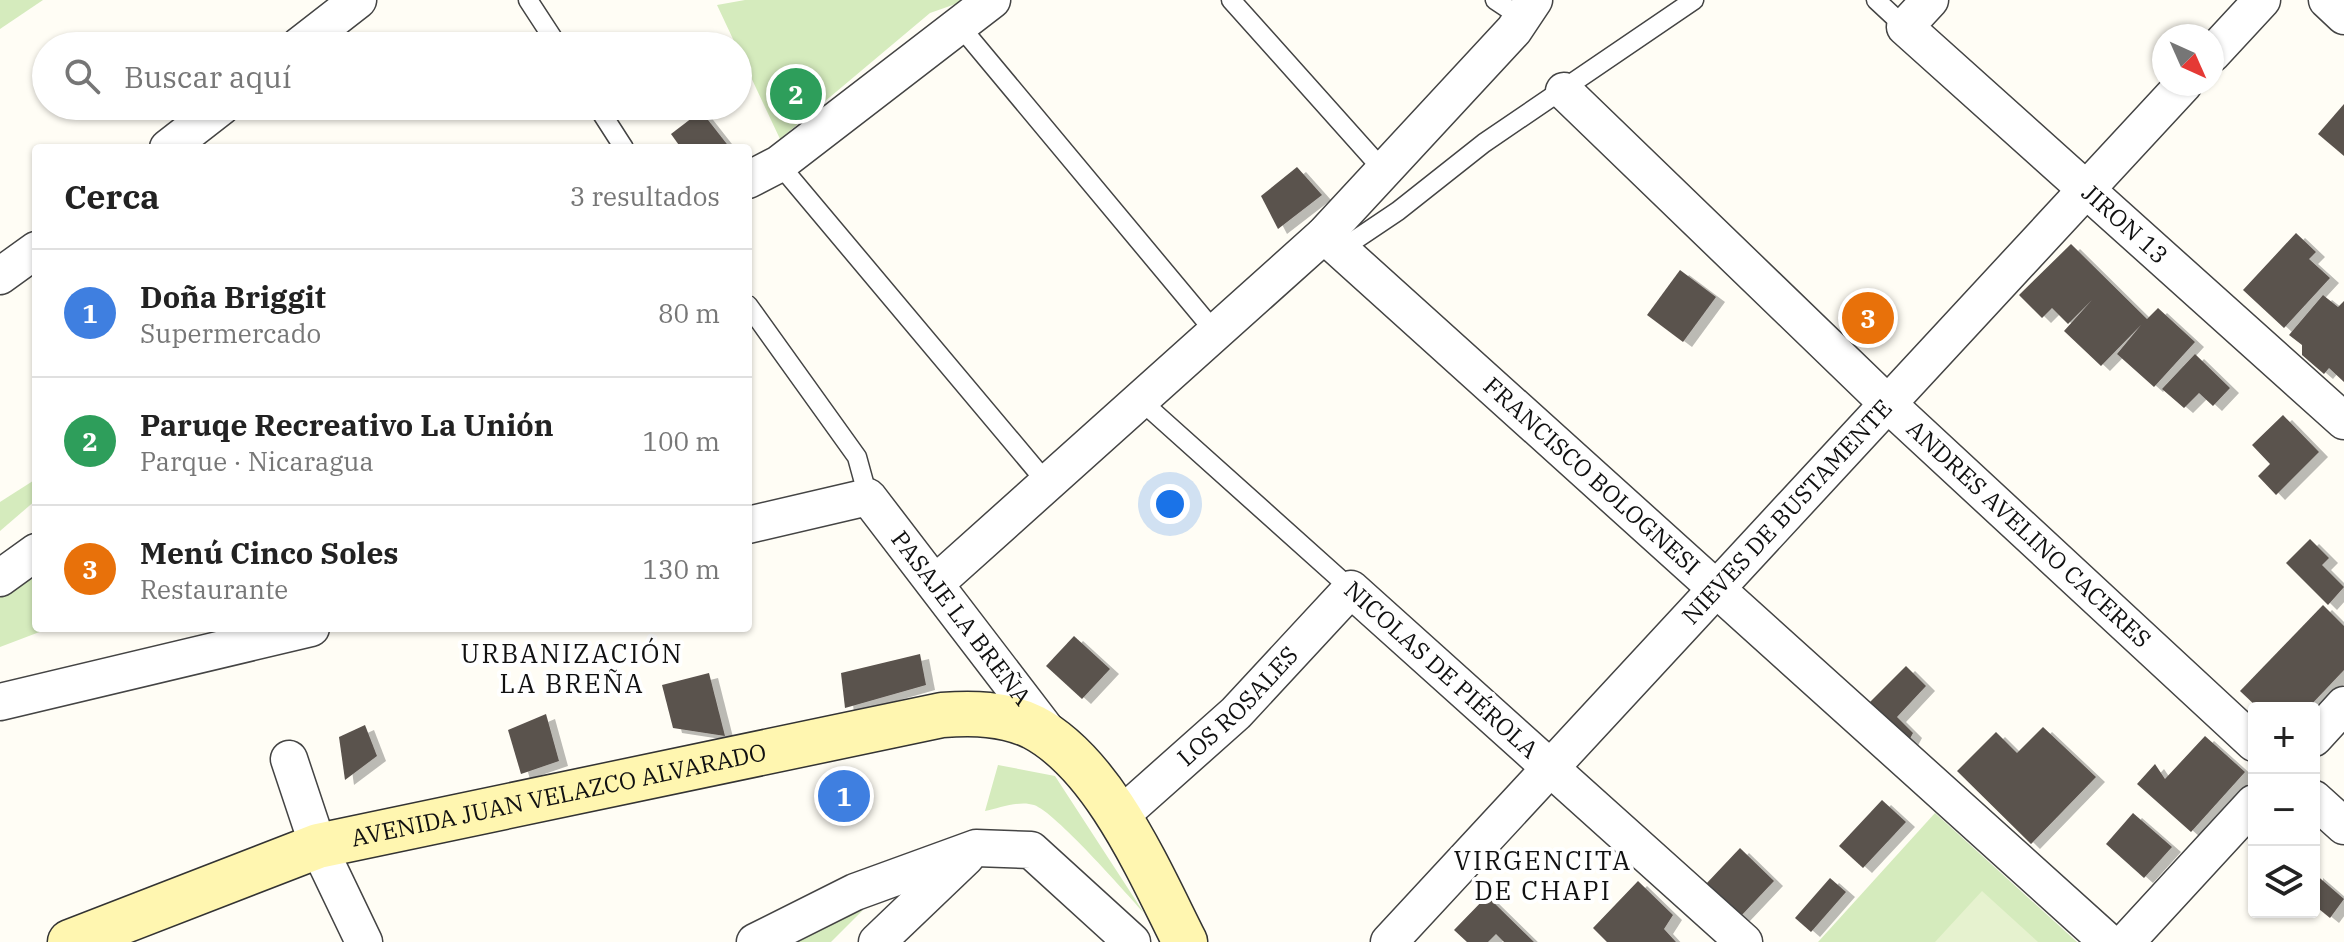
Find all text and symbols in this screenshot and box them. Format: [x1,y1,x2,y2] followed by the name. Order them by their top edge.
[2152,24,2224,96] north arrow
[32,32,752,120] search box
[60,54,104,98] icon: search
[124,57,291,96] text: Buscar aquí
[770,64,822,124] pin: 2
[64,174,160,218] text: Cerca
[2075,176,2175,271] street label: JIRON 13
[570,179,720,213] text: 3 resultados
[140,277,326,316] text: Doña Briggit
[1842,288,1894,348] pin: 3
[82,296,98,330] text: 1
[658,296,720,330] text: 80 m
[140,316,321,350] text: Supermercado
[1477,369,1707,581] street label: FRANCISCO BOLOGNESI
[1674,392,1899,631] street label: NIEVES DE BUSTAMENTE
[140,405,554,444] text: Paruqe Recreativo La Unión
[1900,412,2158,654] street label: ANDRES AVELINO CACERES
[82,424,98,458] text: 2
[642,424,720,458] text: 100 m
[140,444,374,478] text: Parque · Nicaragua
[1150,484,1190,524] your location
[884,524,1039,712] street label: PASAJE LA BREÑA
[140,533,399,572] text: Menú Cinco Soles
[82,552,98,586] text: 3
[642,552,720,586] text: 130 m
[140,572,288,606] text: Restaurante
[1338,573,1546,765] street label: NICOLAS DE PIÉROLA
[460,636,684,700] district label: URBANIZACIÓN LA BREÑA
[1170,639,1305,773] street label: LOS ROSALES
[2248,702,2320,918] map controls
[2248,702,2320,774] button: +
[348,735,769,854] street label: AVENIDA JUAN VELAZCO ALVARADO
[818,766,870,826] pin: 1
[2248,774,2320,846] button: −
[1454,843,1632,907] district label: VIRGENCITA DE CHAPI
[2248,846,2320,918] button: layers

